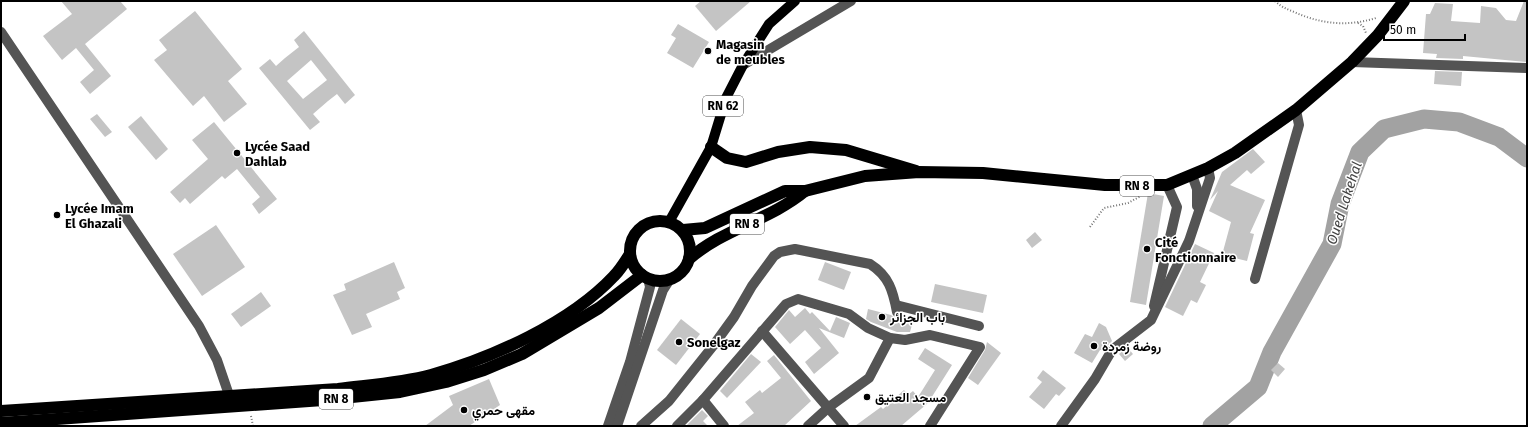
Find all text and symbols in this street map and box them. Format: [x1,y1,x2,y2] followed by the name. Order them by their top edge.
[1384,16,1465,42] scale bar
[1390,23,1416,37] text: 50 m
[716,37,785,67] place label: Magasin de meubles
[703,46,713,56] marker: Magasin de meubles
[703,96,743,116] road number: RN 62
[245,139,310,169] place label: Lycée Saad Dahlab
[232,148,242,158] marker: Lycée Saad Dahlab
[1323,160,1366,247] water label: Oued Lakehal
[1120,176,1154,196] road number: RN 8
[65,201,134,231] place label: Lycée Imam El Ghazali
[52,210,62,220] marker: Lycée Imam El Ghazali
[730,214,764,234] road number: RN 8
[1155,235,1236,265] place label: Cité Fonctionnaire
[1142,244,1152,254] marker: Cité Fonctionnaire
[889,310,945,326] place label: باب الجزائر
[877,312,887,322] marker: باب الجزائر
[687,335,741,350] place label: Sonelgaz
[674,337,684,347] marker: Sonelgaz
[1102,339,1162,355] place label: روضة زمردة
[1089,341,1099,351] marker: روضة زمردة
[319,389,353,409] road number: RN 8
[875,390,946,405] place label: مسجد العتيق
[862,392,872,402] marker: مسجد العتيق
[472,403,535,421] place label: مقهى حمري
[459,405,469,415] marker: مقهى حمري

